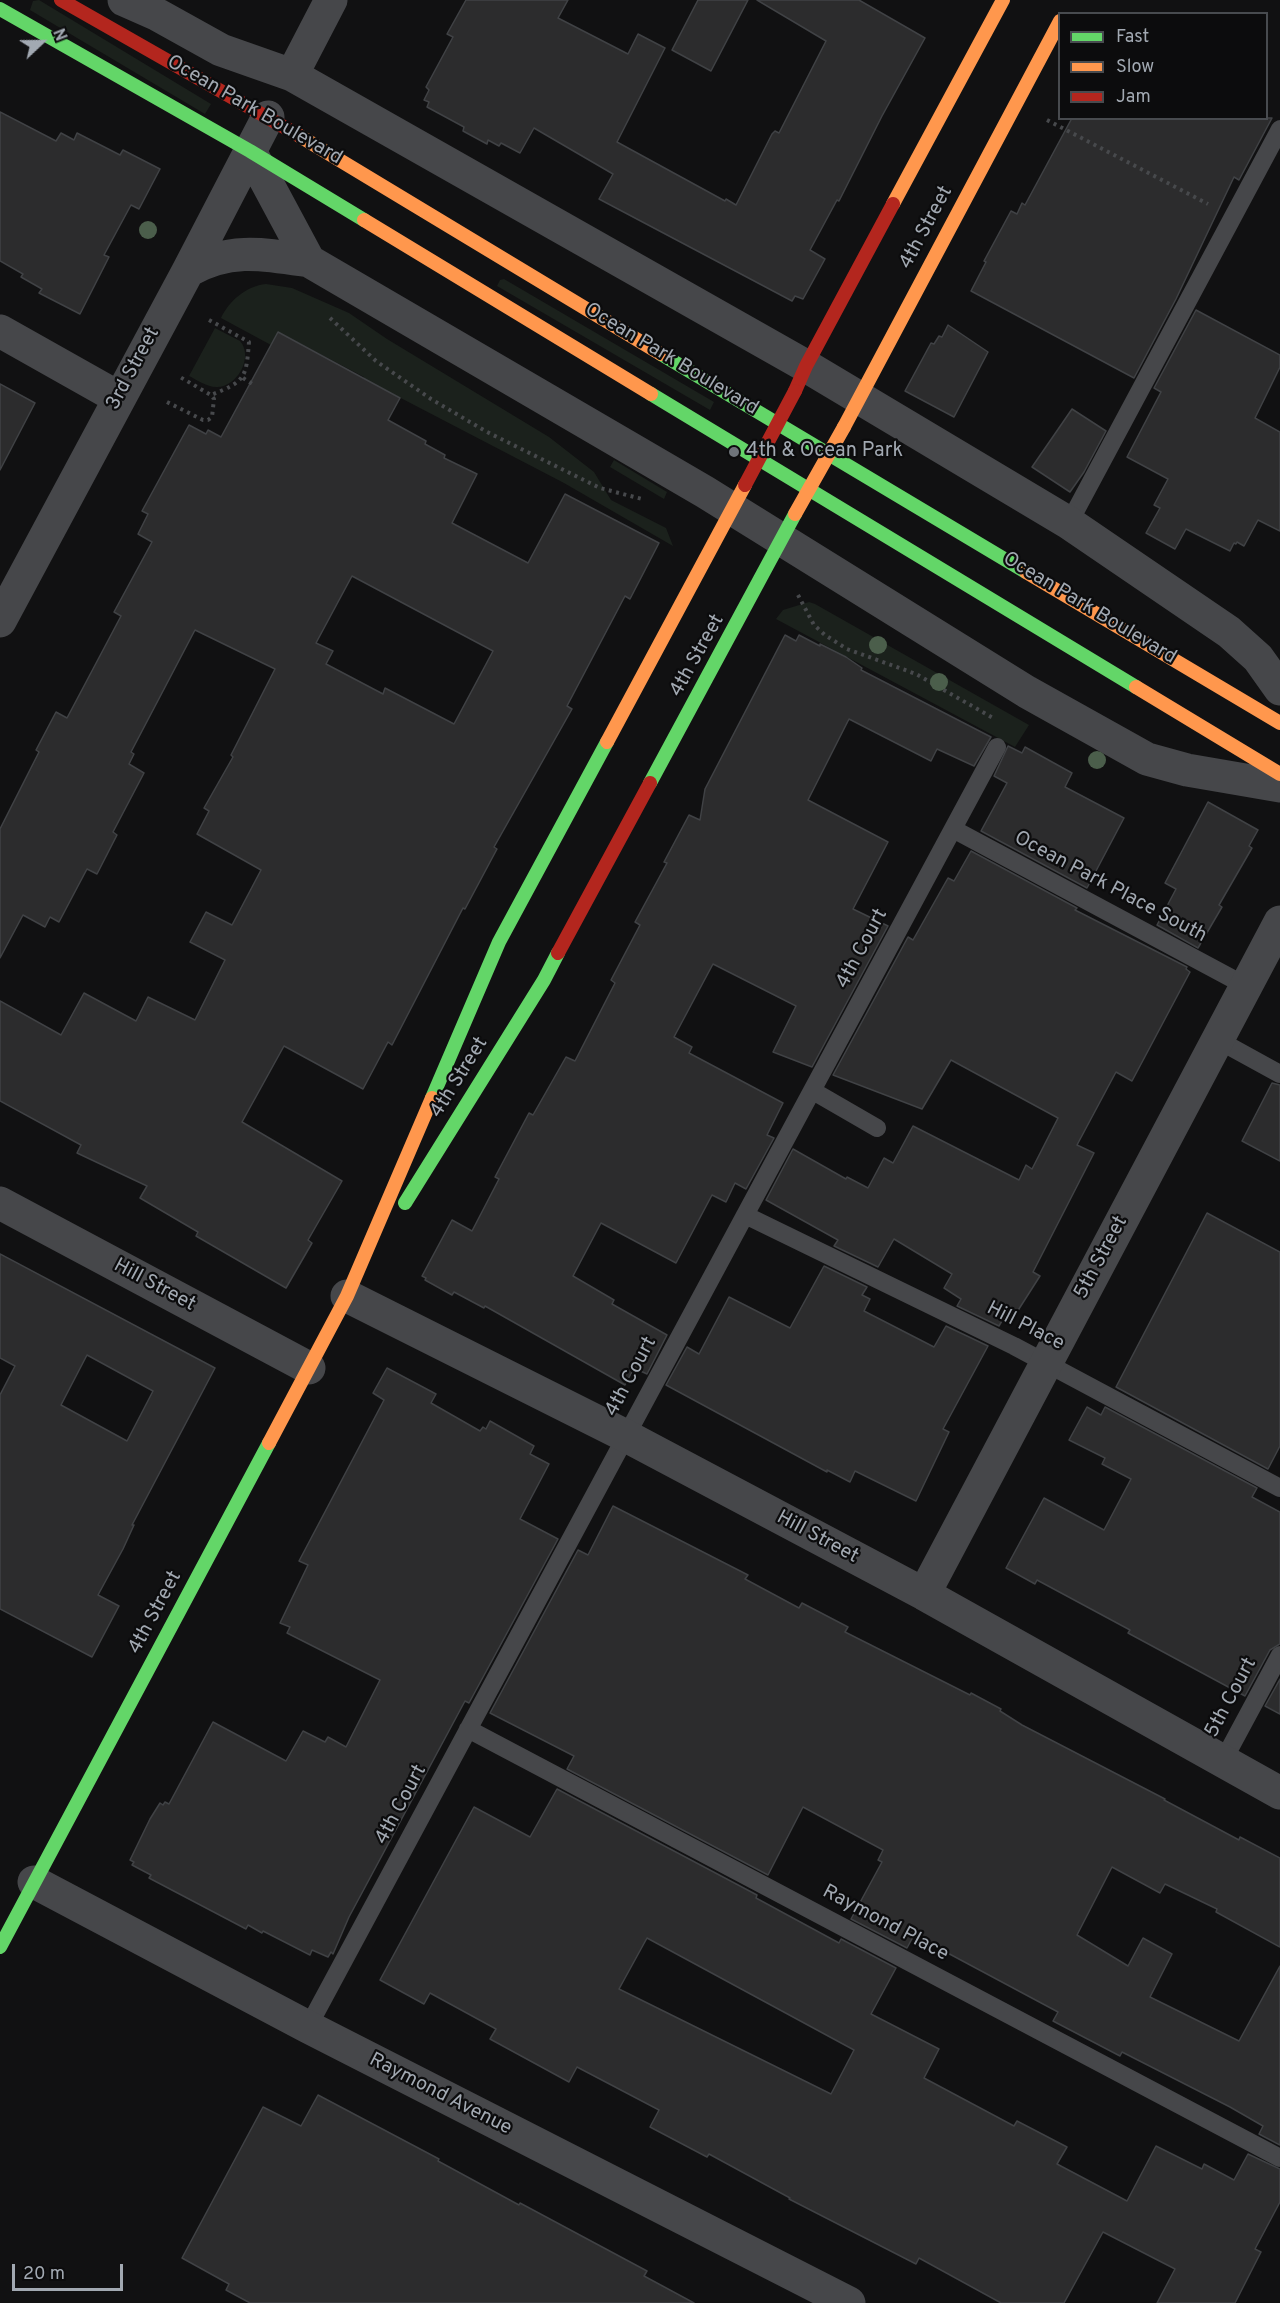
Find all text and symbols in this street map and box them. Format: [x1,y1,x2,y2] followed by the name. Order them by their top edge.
[12,12,72,72] north arrow
[1058,12,1268,120] legend
[47,26,70,44] text: N
[1116,26,1149,49] text: Fast
[162,51,346,171] street label: Ocean Park Boulevard
[1116,56,1154,79] text: Slow
[1116,86,1151,109] text: Jam
[895,182,959,274] street label: 4th Street
[580,299,762,421] street label: Ocean Park Boulevard
[102,323,166,415] street label: 3rd Street
[746,440,903,464] place label: 4th & Ocean Park
[727,445,741,459] marker: 4th & Ocean Park
[998,548,1180,670] street label: Ocean Park Boulevard
[666,611,730,701] street label: 4th Street
[1010,827,1210,949] street label: Ocean Park Place South
[832,905,894,993] street label: 4th Court
[426,1033,494,1123] street label: 4th Street
[1070,1212,1134,1304] street label: 5th Street
[109,1254,199,1318] street label: Hill Street
[982,1297,1068,1357] street label: Hill Place
[601,1333,663,1421] street label: 4th Court
[772,1506,862,1570] street label: Hill Street
[124,1567,188,1659] street label: 4th Street
[1201,1654,1263,1742] street label: 5th Court
[371,1761,433,1849] street label: 4th Court
[818,1881,952,1967] street label: Raymond Place
[365,2049,515,2141] street label: Raymond Avenue
[15,2252,126,2290] scale bar
[23,2263,65,2286] text: 20 m

